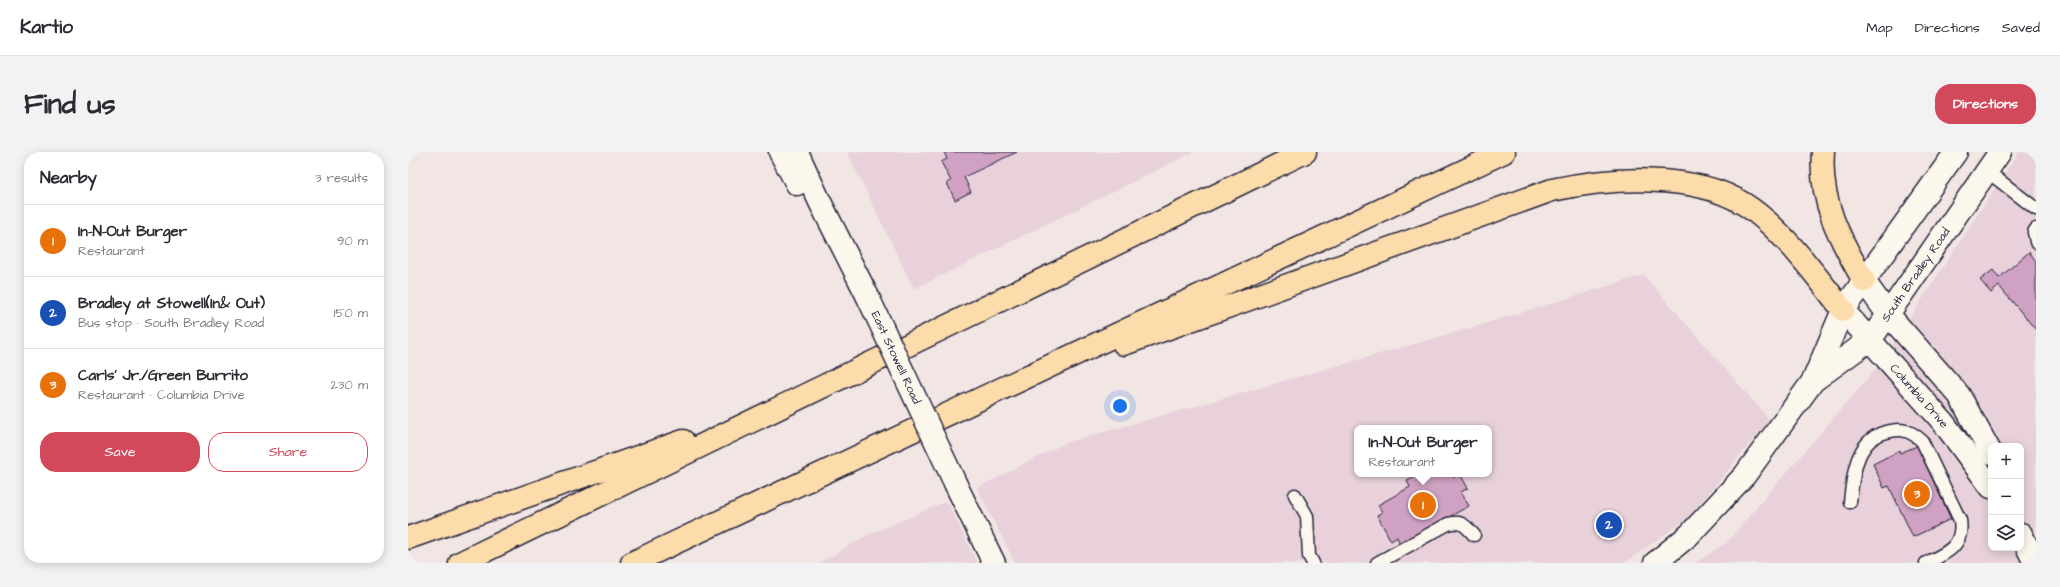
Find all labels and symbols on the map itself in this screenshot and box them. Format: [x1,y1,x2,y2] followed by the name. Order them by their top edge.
[1877,224,1954,325] street label: South Bradley Road
[867,308,925,407] street label: East Stowell Road
[1886,360,1953,432] street label: Columbia Drive
[1110,396,1130,416] your location
[1904,479,1930,509] pin: 3
[1410,490,1436,520] pin: 1
[1596,510,1622,540] pin: 2

